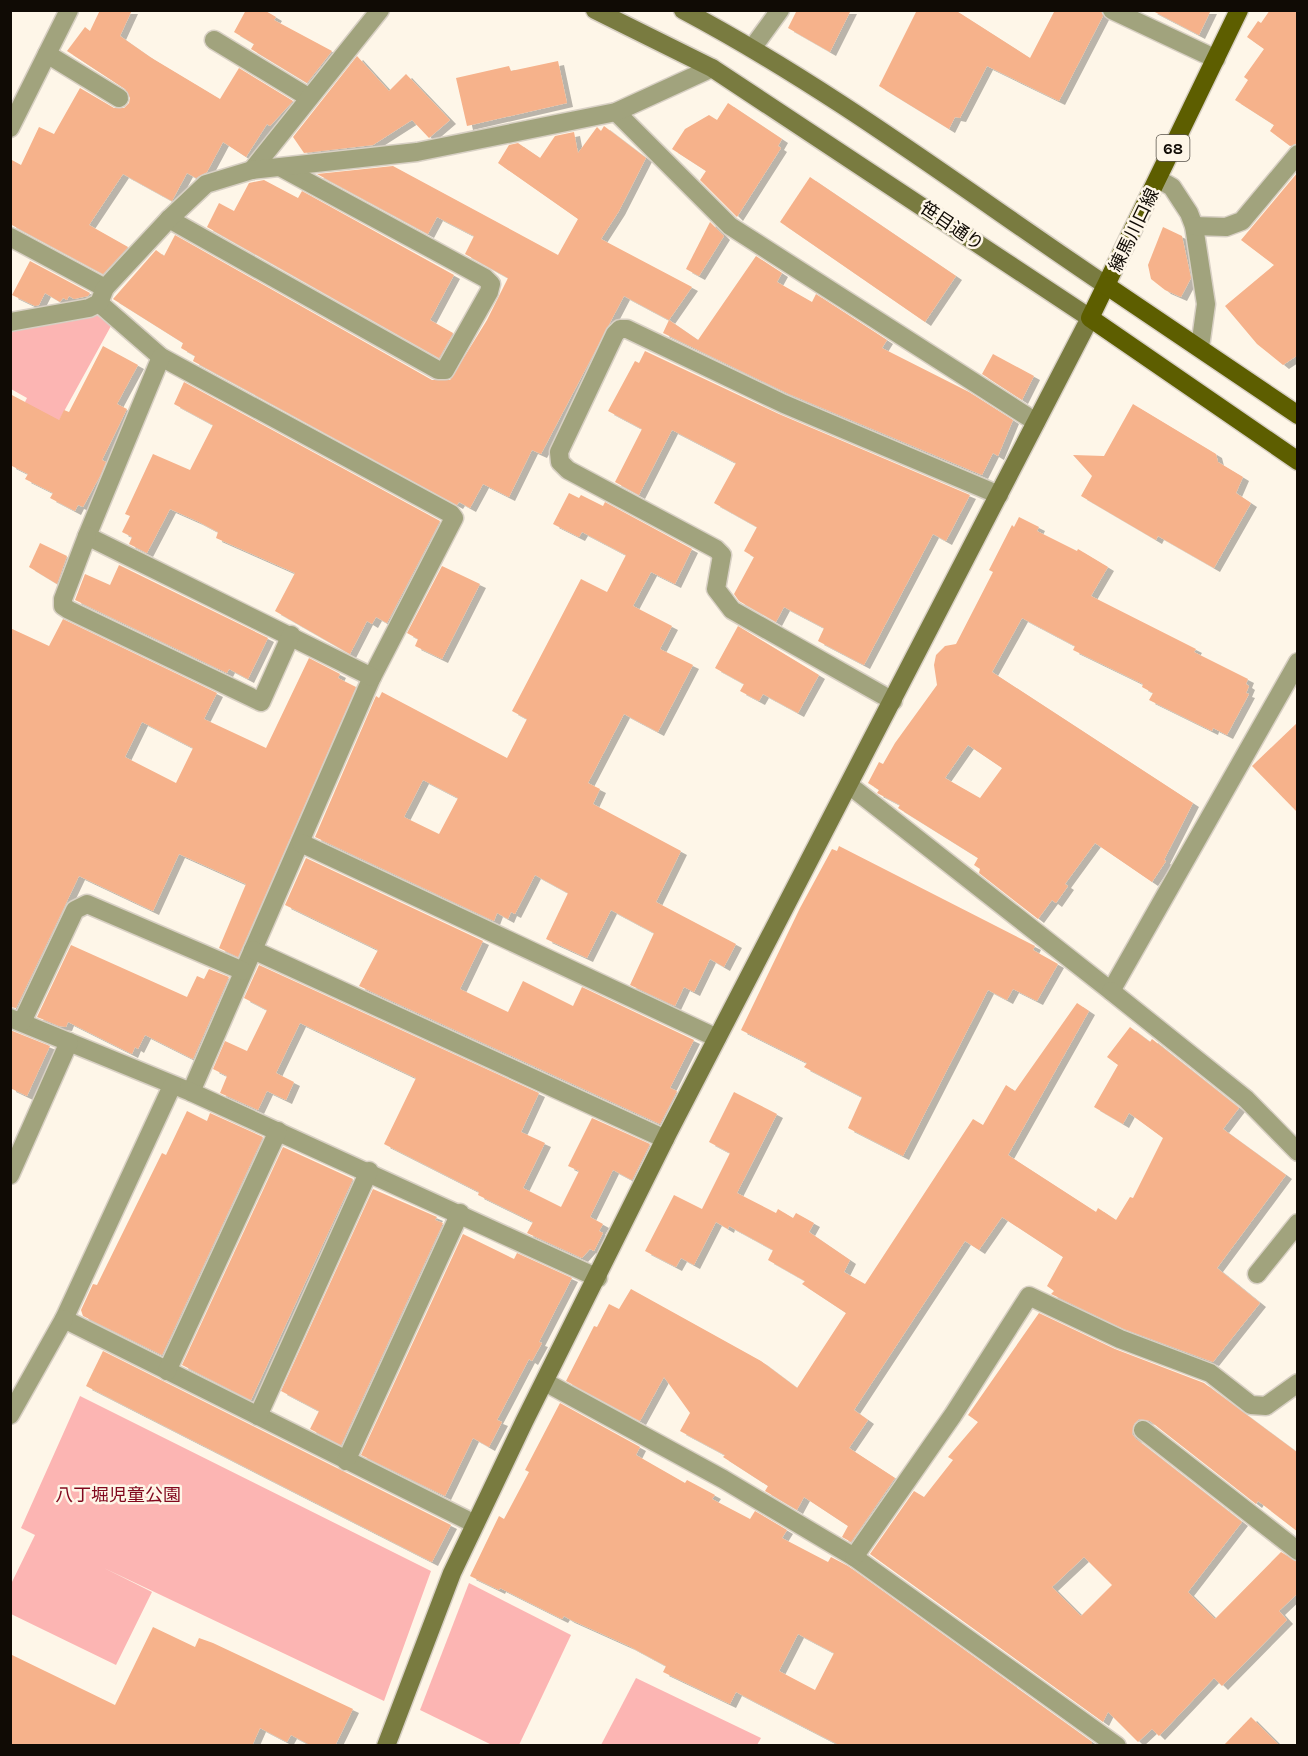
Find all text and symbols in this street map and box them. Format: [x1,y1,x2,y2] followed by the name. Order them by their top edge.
[1156,135,1190,161] road number: 68
[1104,185,1164,275] street label: 練馬川口線
[916,197,988,255] street label: 笹目通り
[55,1484,181,1506] park label: 八丁堀児童公園

